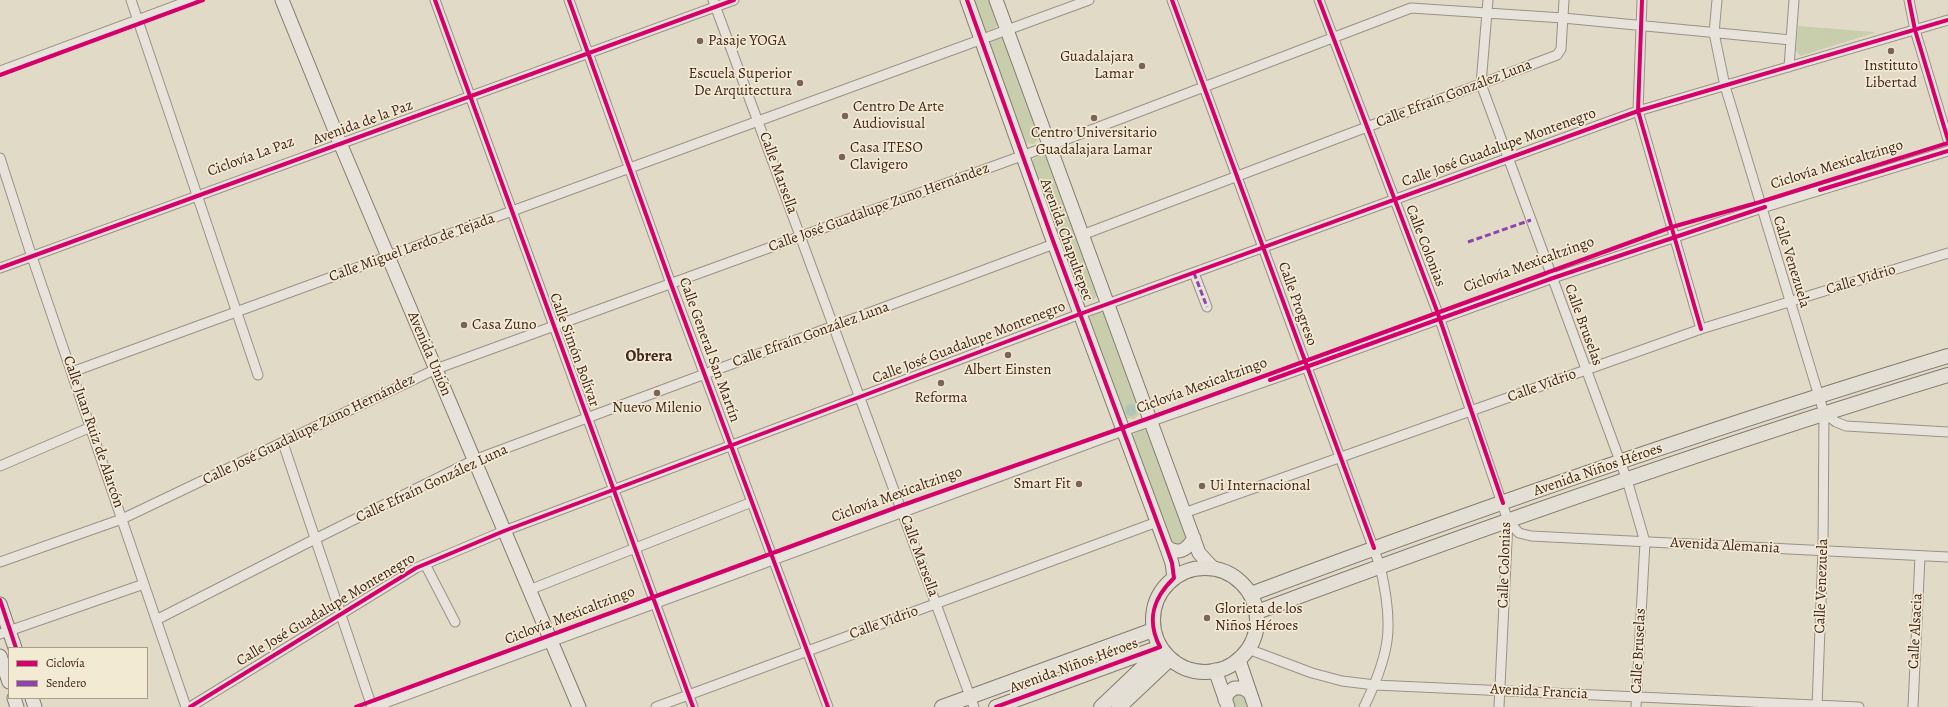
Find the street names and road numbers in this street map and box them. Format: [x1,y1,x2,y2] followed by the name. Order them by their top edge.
[1374,56,1534,132] street label: Calle Efraín González Luna
[310,97,416,149] street label: Avenida de la Paz
[1399,104,1599,192] street label: Calle José Guadalupe Montenegro
[755,130,801,216] street label: Calle Marsella
[205,133,297,181] street label: Ciclovía La Paz
[1768,136,1906,194] street label: Ciclovía Mexicaltzingo
[766,160,992,256] street label: Calle José Guadalupe Zuno Hernández
[1036,176,1096,304] street label: Avenida Chapultepec
[1401,202,1449,290] street label: Calle Colonias
[327,210,497,286] street label: Calle Miguel Lerdo de Tejada
[1768,214,1814,310] street label: Calle Venezuela
[1461,233,1597,297] street label: Ciclovía Mexicaltzingo
[1274,260,1320,348] street label: Calle Progreso
[1824,261,1898,299] street label: Calle Vidrio
[674,275,744,425] street label: Calle General San Martín
[1560,282,1606,368] street label: Calle Bruselas
[545,291,603,409] street label: Calle Simón Bolívar
[730,298,892,372] street label: Calle Efraín González Luna
[870,298,1068,388] street label: Calle José Guadalupe Montenegro
[403,309,455,399] street label: Avenida Unión
[59,354,127,510] street label: Calle Juan Ruiz de Alarcón
[1134,354,1270,418] street label: Ciclovía Mexicaltzingo
[1505,365,1579,407] street label: Calle Vidrio
[200,371,418,489] street label: Calle José Guadalupe Zuno Hernández
[1531,439,1665,501] street label: Avenida Niños Héroes
[353,441,511,527] street label: Calle Efraín González Luna
[829,463,965,527] street label: Ciclovía Mexicaltzingo
[896,513,942,599] street label: Calle Marsella
[1494,521,1516,609] street label: Calle Colonias
[1670,534,1780,558] street label: Avenida Alemania
[1811,538,1833,634] street label: Calle Venezuela
[233,549,419,671] street label: Calle José Guadalupe Montenegro
[502,583,638,649] street label: Ciclovía Mexicaltzingo
[1905,593,1927,669] street label: Calle Alsacia
[847,602,921,644] street label: Calle Vidrio
[1628,608,1650,694] street label: Calle Bruselas
[1007,634,1141,698] street label: Avenida Niños Héroes
[1490,680,1588,704] street label: Avenida Francia

